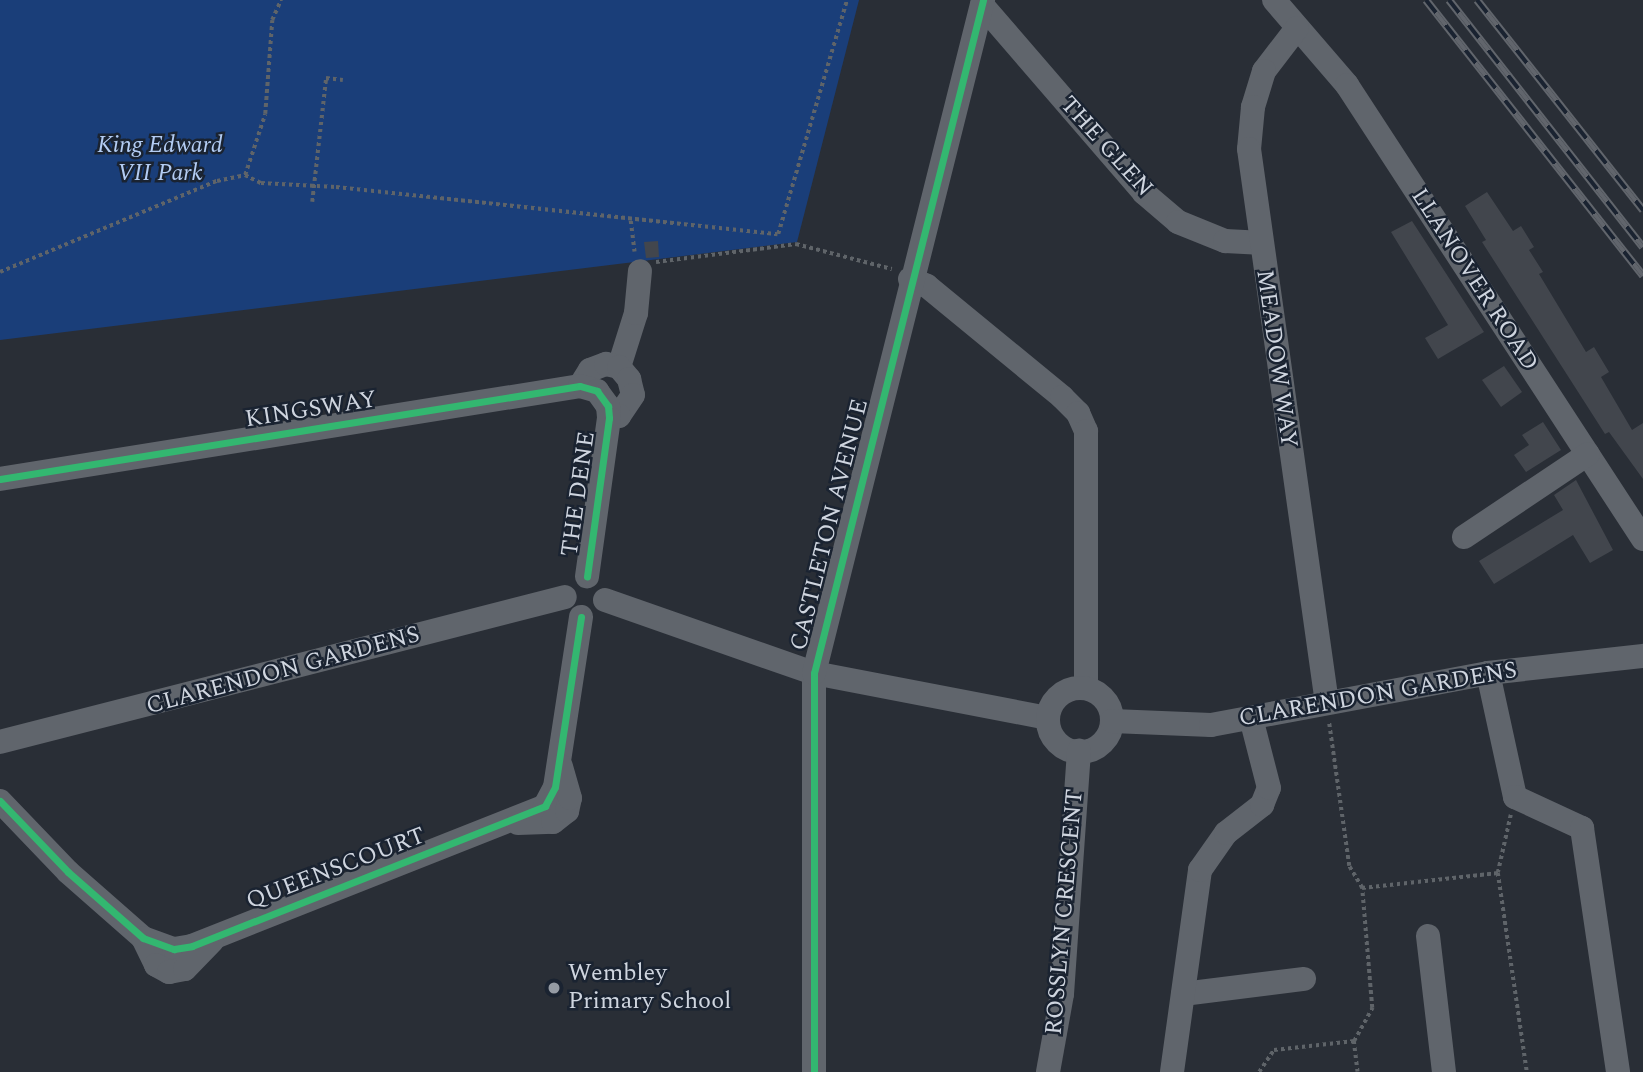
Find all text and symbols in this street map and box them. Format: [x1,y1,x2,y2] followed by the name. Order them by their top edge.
[1053,91,1159,203] street label: THE GLEN
[97,132,223,188] park label: King Edward VII Park
[1404,183,1544,377] street label: LLANOVER ROAD
[1249,268,1303,450] street label: MEADOW WAY
[243,385,379,435] street label: KINGSWAY
[785,396,875,654] street label: CASTLETON AVENUE
[556,430,602,558] street label: THE DENE
[143,621,423,721] street label: CLARENDON GARDENS
[1237,656,1519,734] street label: CLARENDON GARDENS
[1040,788,1090,1036] street label: ROSSLYN CRESCENT
[242,822,430,916] street label: QUEENSCOURT
[568,960,731,1016] place label: Wembley Primary School
[546,980,562,996] marker: Wembley Primary School

